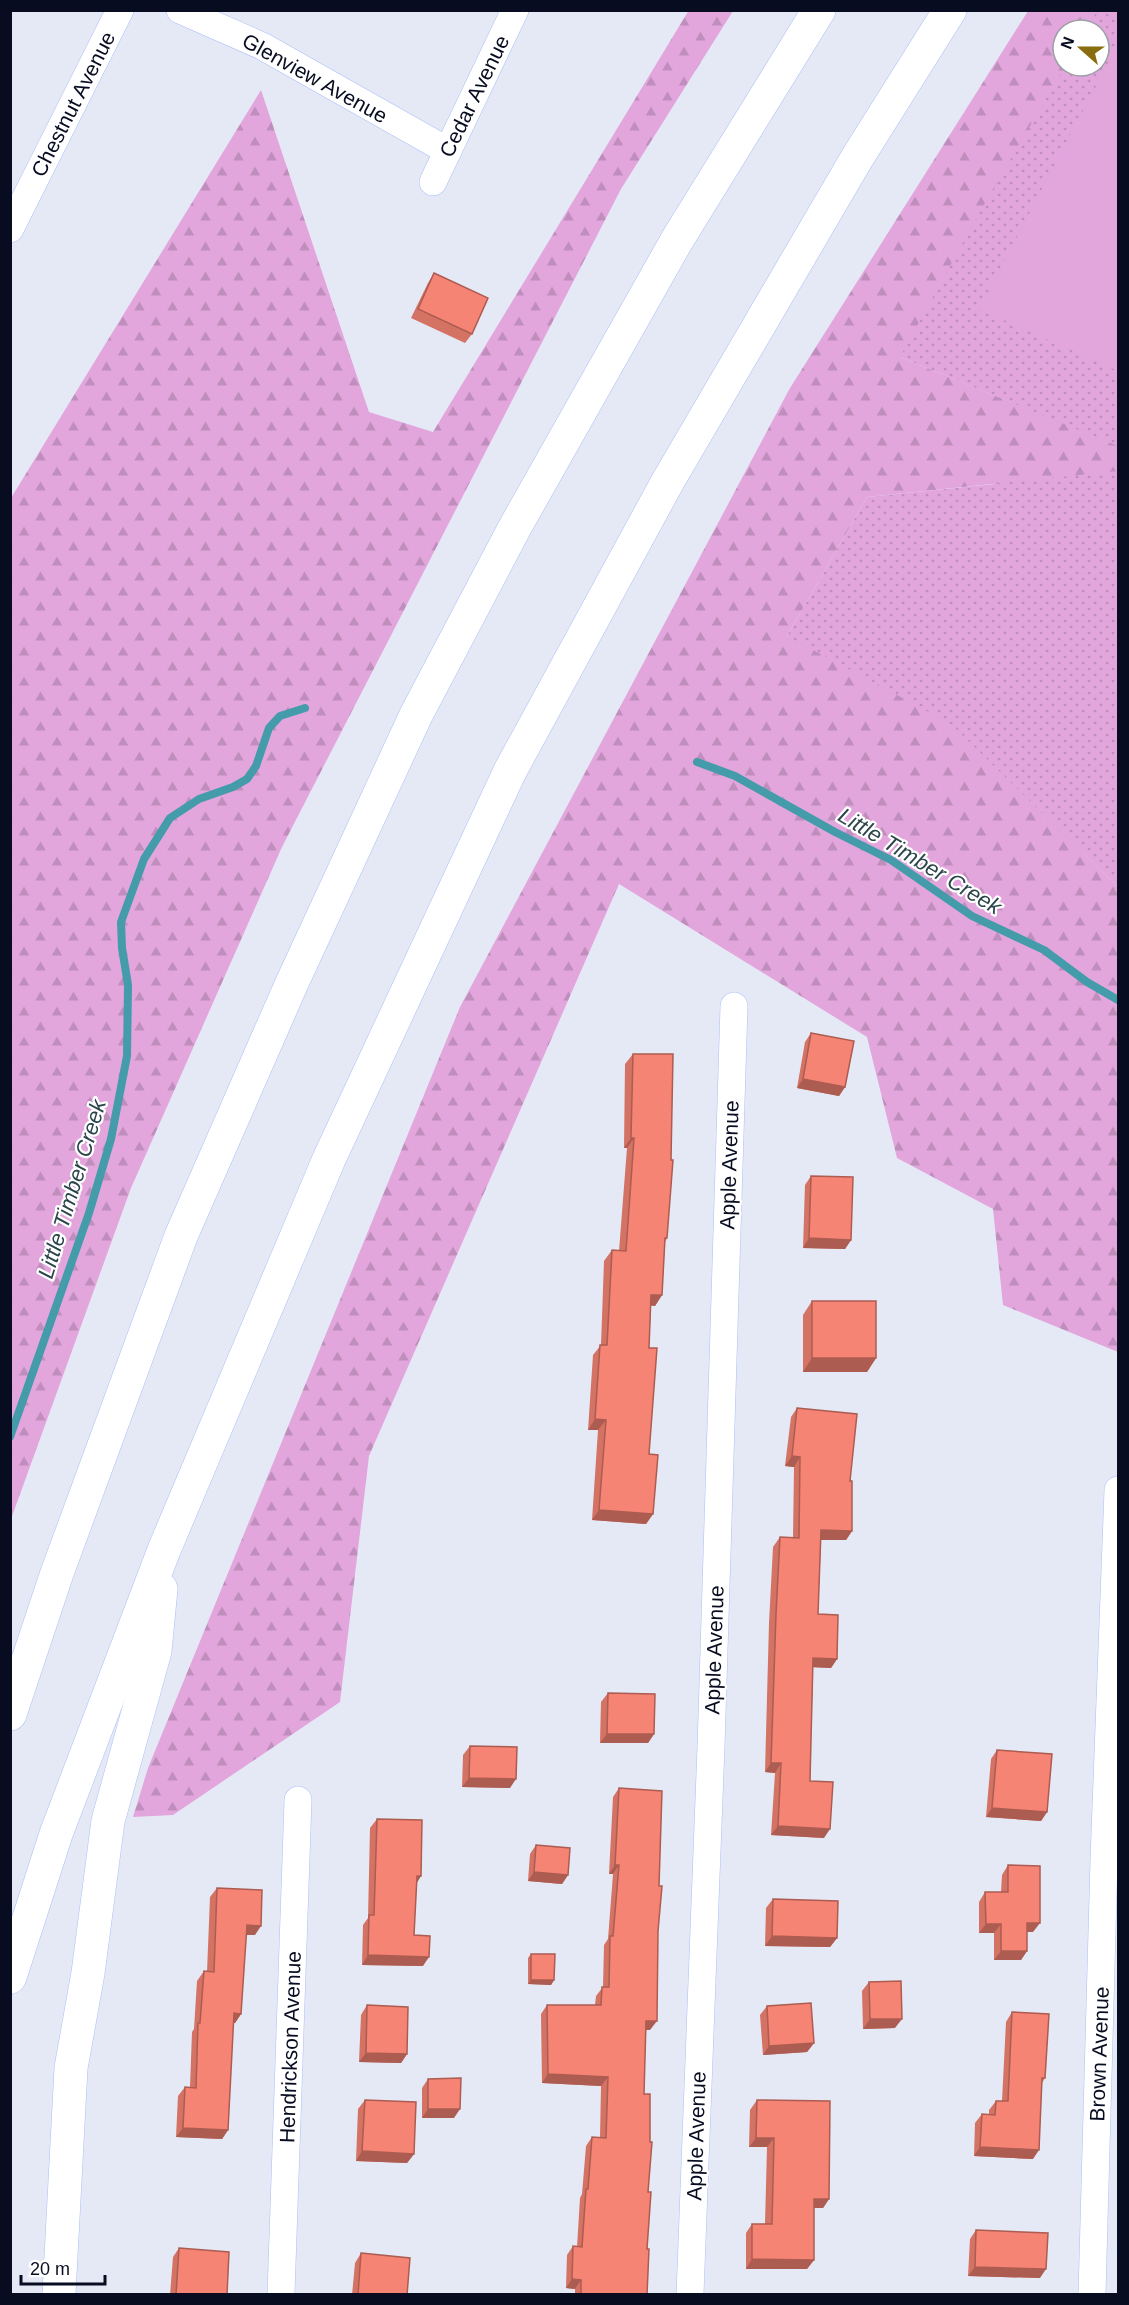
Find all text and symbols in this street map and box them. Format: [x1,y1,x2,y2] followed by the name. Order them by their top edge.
[1051,18,1111,78] north arrow
[27,28,119,180] street label: Chestnut Avenue
[239,29,391,127] street label: Glenview Avenue
[435,31,513,161] street label: Cedar Avenue
[1057,34,1077,51] text: N
[834,802,1007,920] water label: Little Timber Creek
[33,1096,111,1281] water label: Little Timber Creek
[715,1100,743,1230] street label: Apple Avenue
[700,1585,728,1715] street label: Apple Avenue
[275,1951,305,2143] street label: Hendrickson Avenue
[1085,1986,1113,2122] street label: Brown Avenue
[682,2071,710,2201] street label: Apple Avenue
[21,2248,105,2286] scale bar
[30,2259,70,2279] text: 20 m

